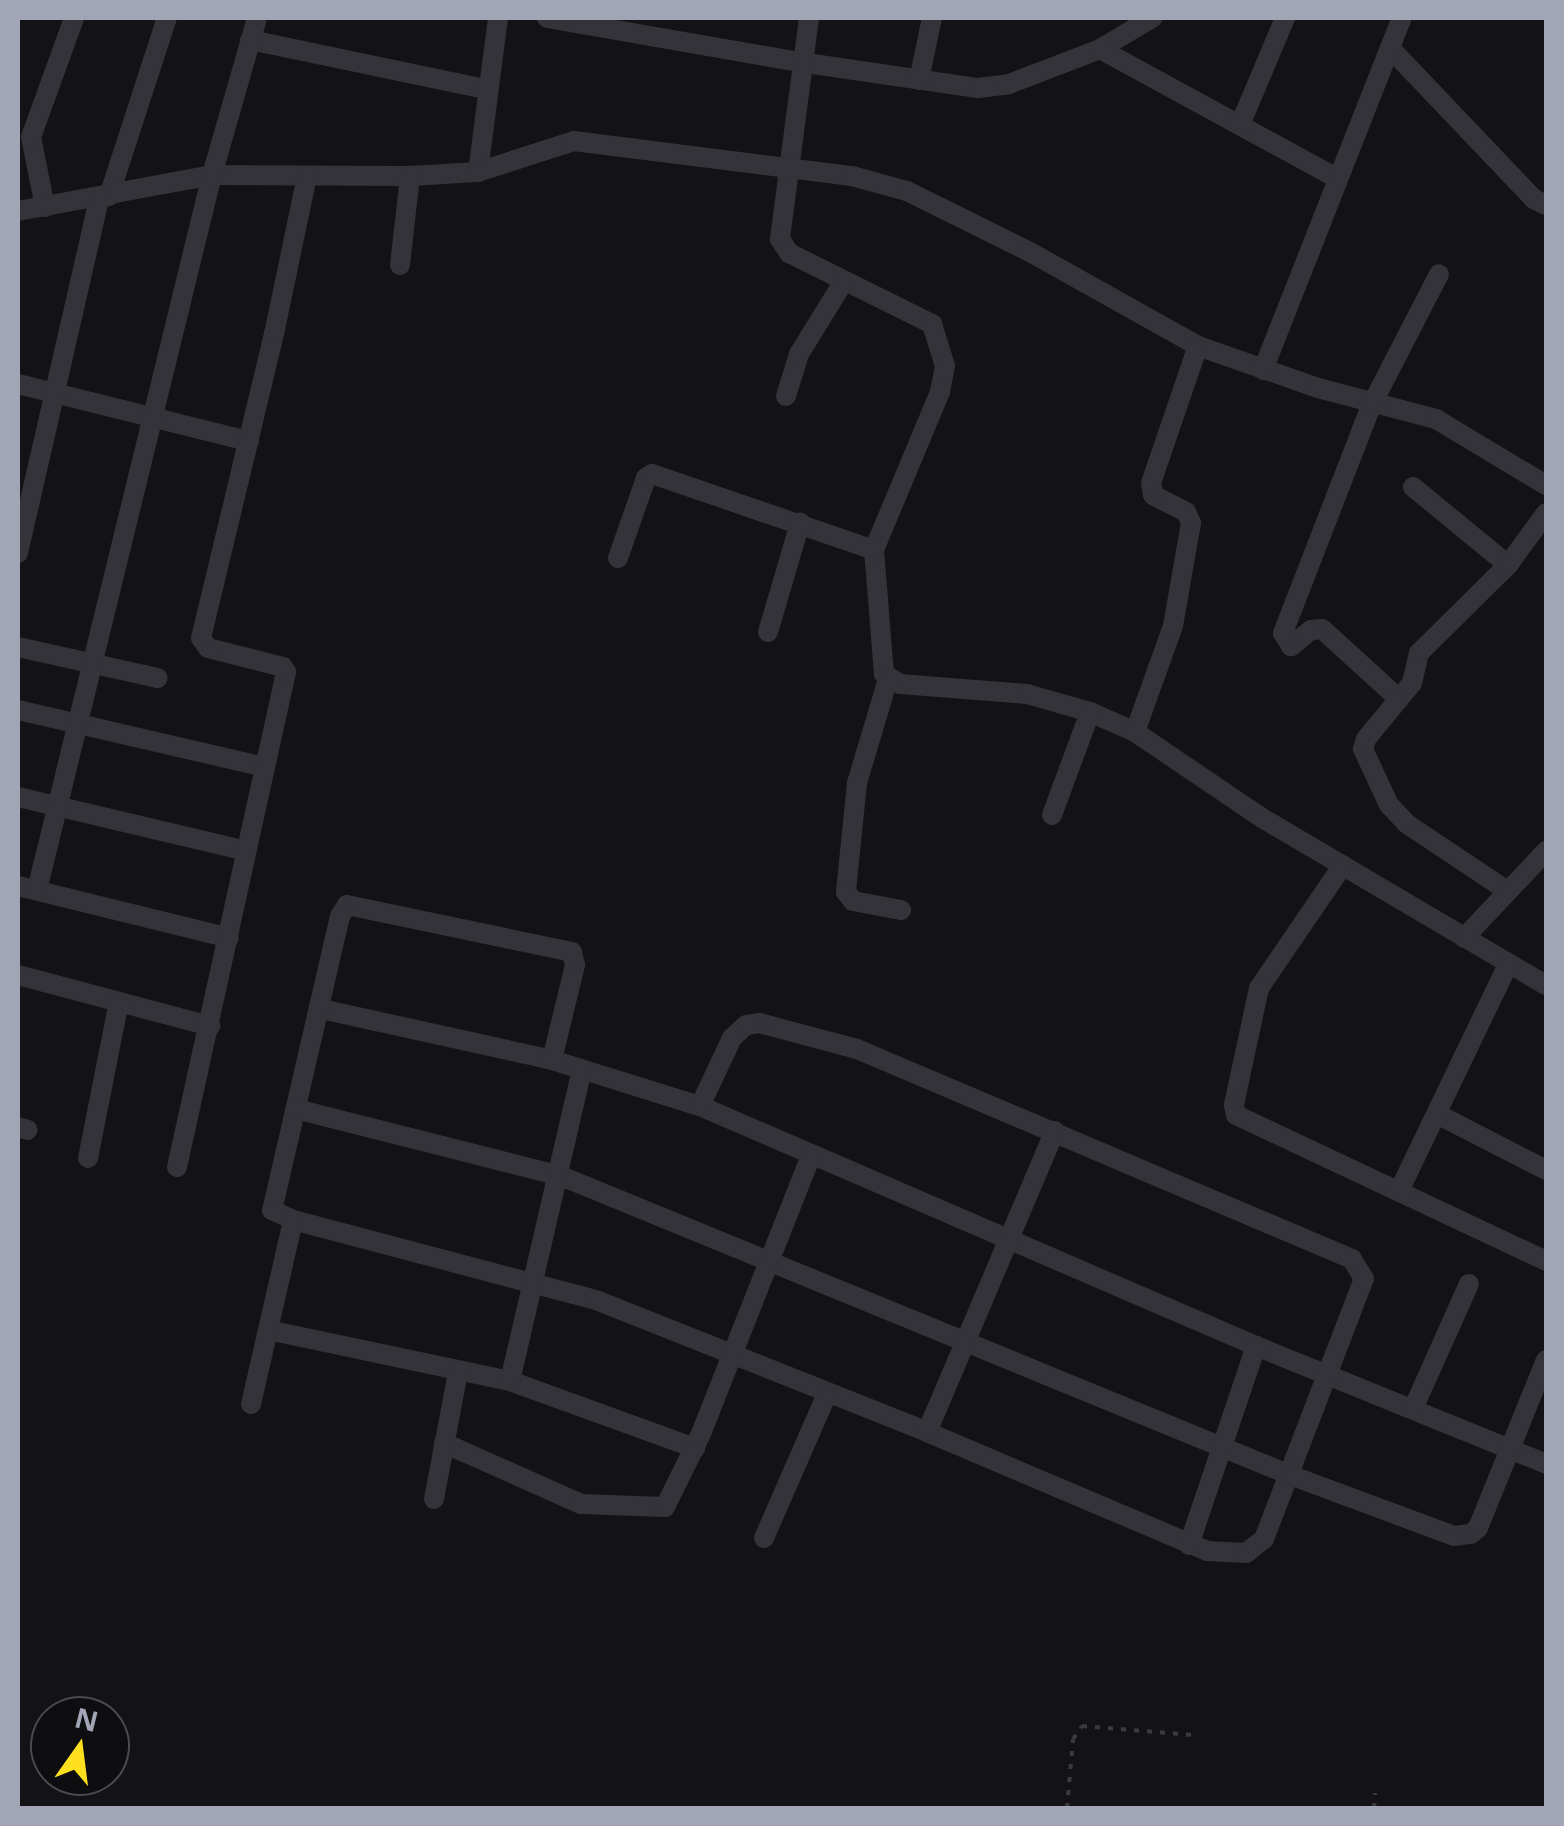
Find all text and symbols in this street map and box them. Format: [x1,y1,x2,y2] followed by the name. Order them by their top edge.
[30,1696,130,1796] north arrow
[71,1698,102,1740] text: N

